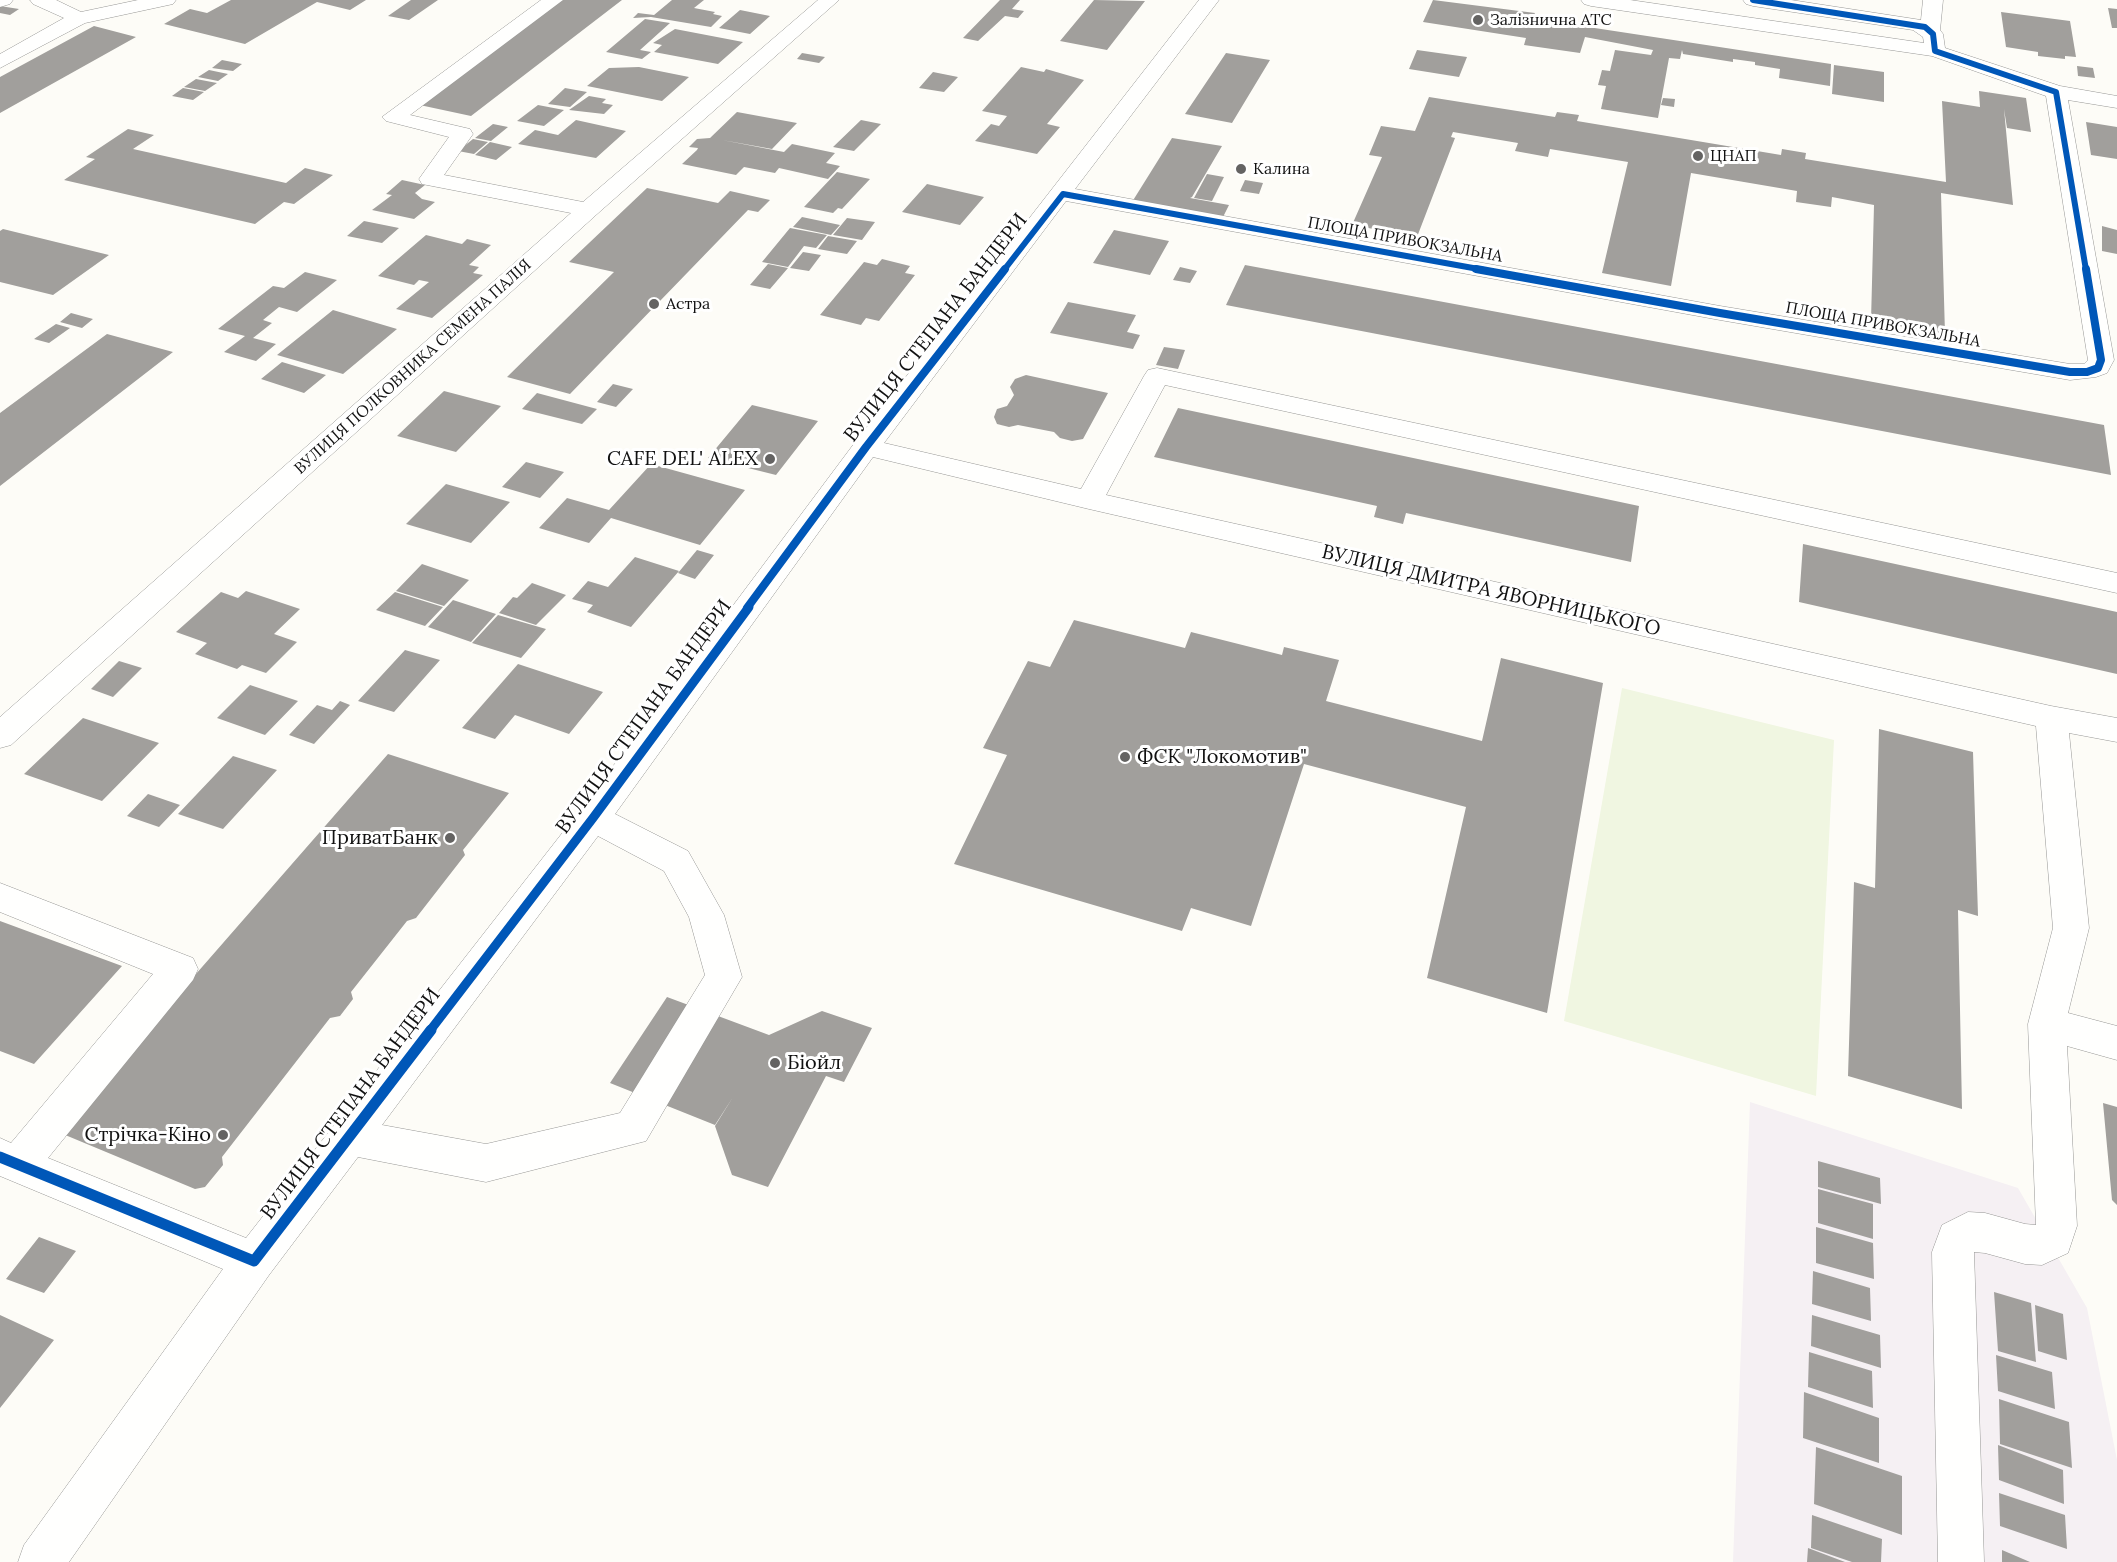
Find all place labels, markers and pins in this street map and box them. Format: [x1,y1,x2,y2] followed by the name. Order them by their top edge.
[1490,10,1612,30] place label: Залізнична АТС
[1471,13,1485,27] marker: Залізнична АТС
[1710,146,1757,166] place label: ЦНАП
[1691,149,1705,163] marker: ЦНАП
[1253,159,1310,179] place label: Калина
[1234,162,1248,176] marker: Калина
[666,294,710,314] place label: Астра
[647,297,661,311] marker: Астра
[607,447,758,471] place label: CAFE DEL' ALEX
[763,452,777,466] marker: CAFE DEL' ALEX
[1137,745,1307,769] place label: ФСК "Локомотив"
[1118,750,1132,764] marker: ФСК "Локомотив"
[322,826,438,850] place label: ПриватБанк
[443,831,457,845] marker: ПриватБанк
[787,1051,841,1075] place label: Біойл
[768,1056,782,1070] marker: Біойл
[84,1123,211,1147] place label: Стрічка-Кіно
[216,1128,230,1142] marker: Стрічка-Кіно

